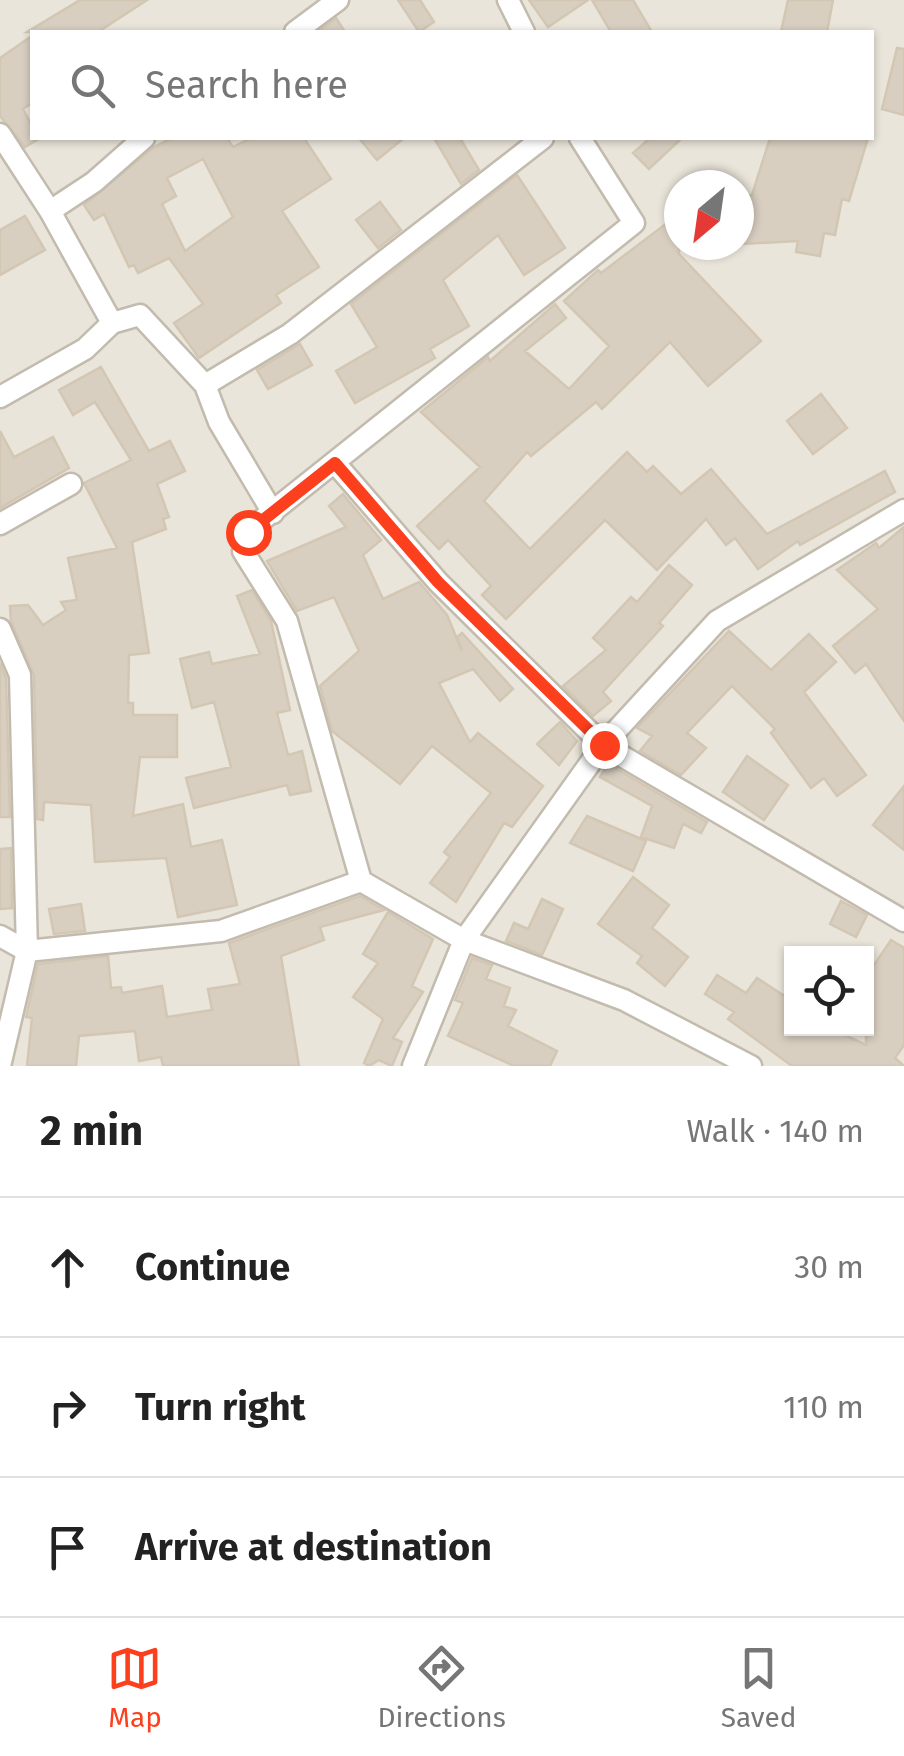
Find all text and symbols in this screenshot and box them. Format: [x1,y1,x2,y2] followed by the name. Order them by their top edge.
[30,30,874,140] search box
[65,58,120,113] icon: search
[145,62,348,108] text: Search here
[664,170,754,260] north arrow
[226,510,272,556] route start
[582,723,628,769] route end
[784,946,874,1036] map controls
[784,946,874,1036] button: locate
[40,1106,143,1156] text: 2 min
[686,1112,864,1150] text: Walk · 140 m
[40,1240,95,1295] icon: ahead
[135,1244,290,1290] text: Continue
[794,1248,864,1286] text: 30 m
[40,1380,95,1435] icon: right
[135,1384,305,1430] text: Turn right
[783,1388,864,1426] text: 110 m
[40,1520,95,1575] icon: arrive
[135,1524,492,1570] text: Arrive at destination
[107,1641,162,1734] tab: Map
[377,1641,506,1734] tab: Directions
[721,1641,797,1734] tab: Saved

